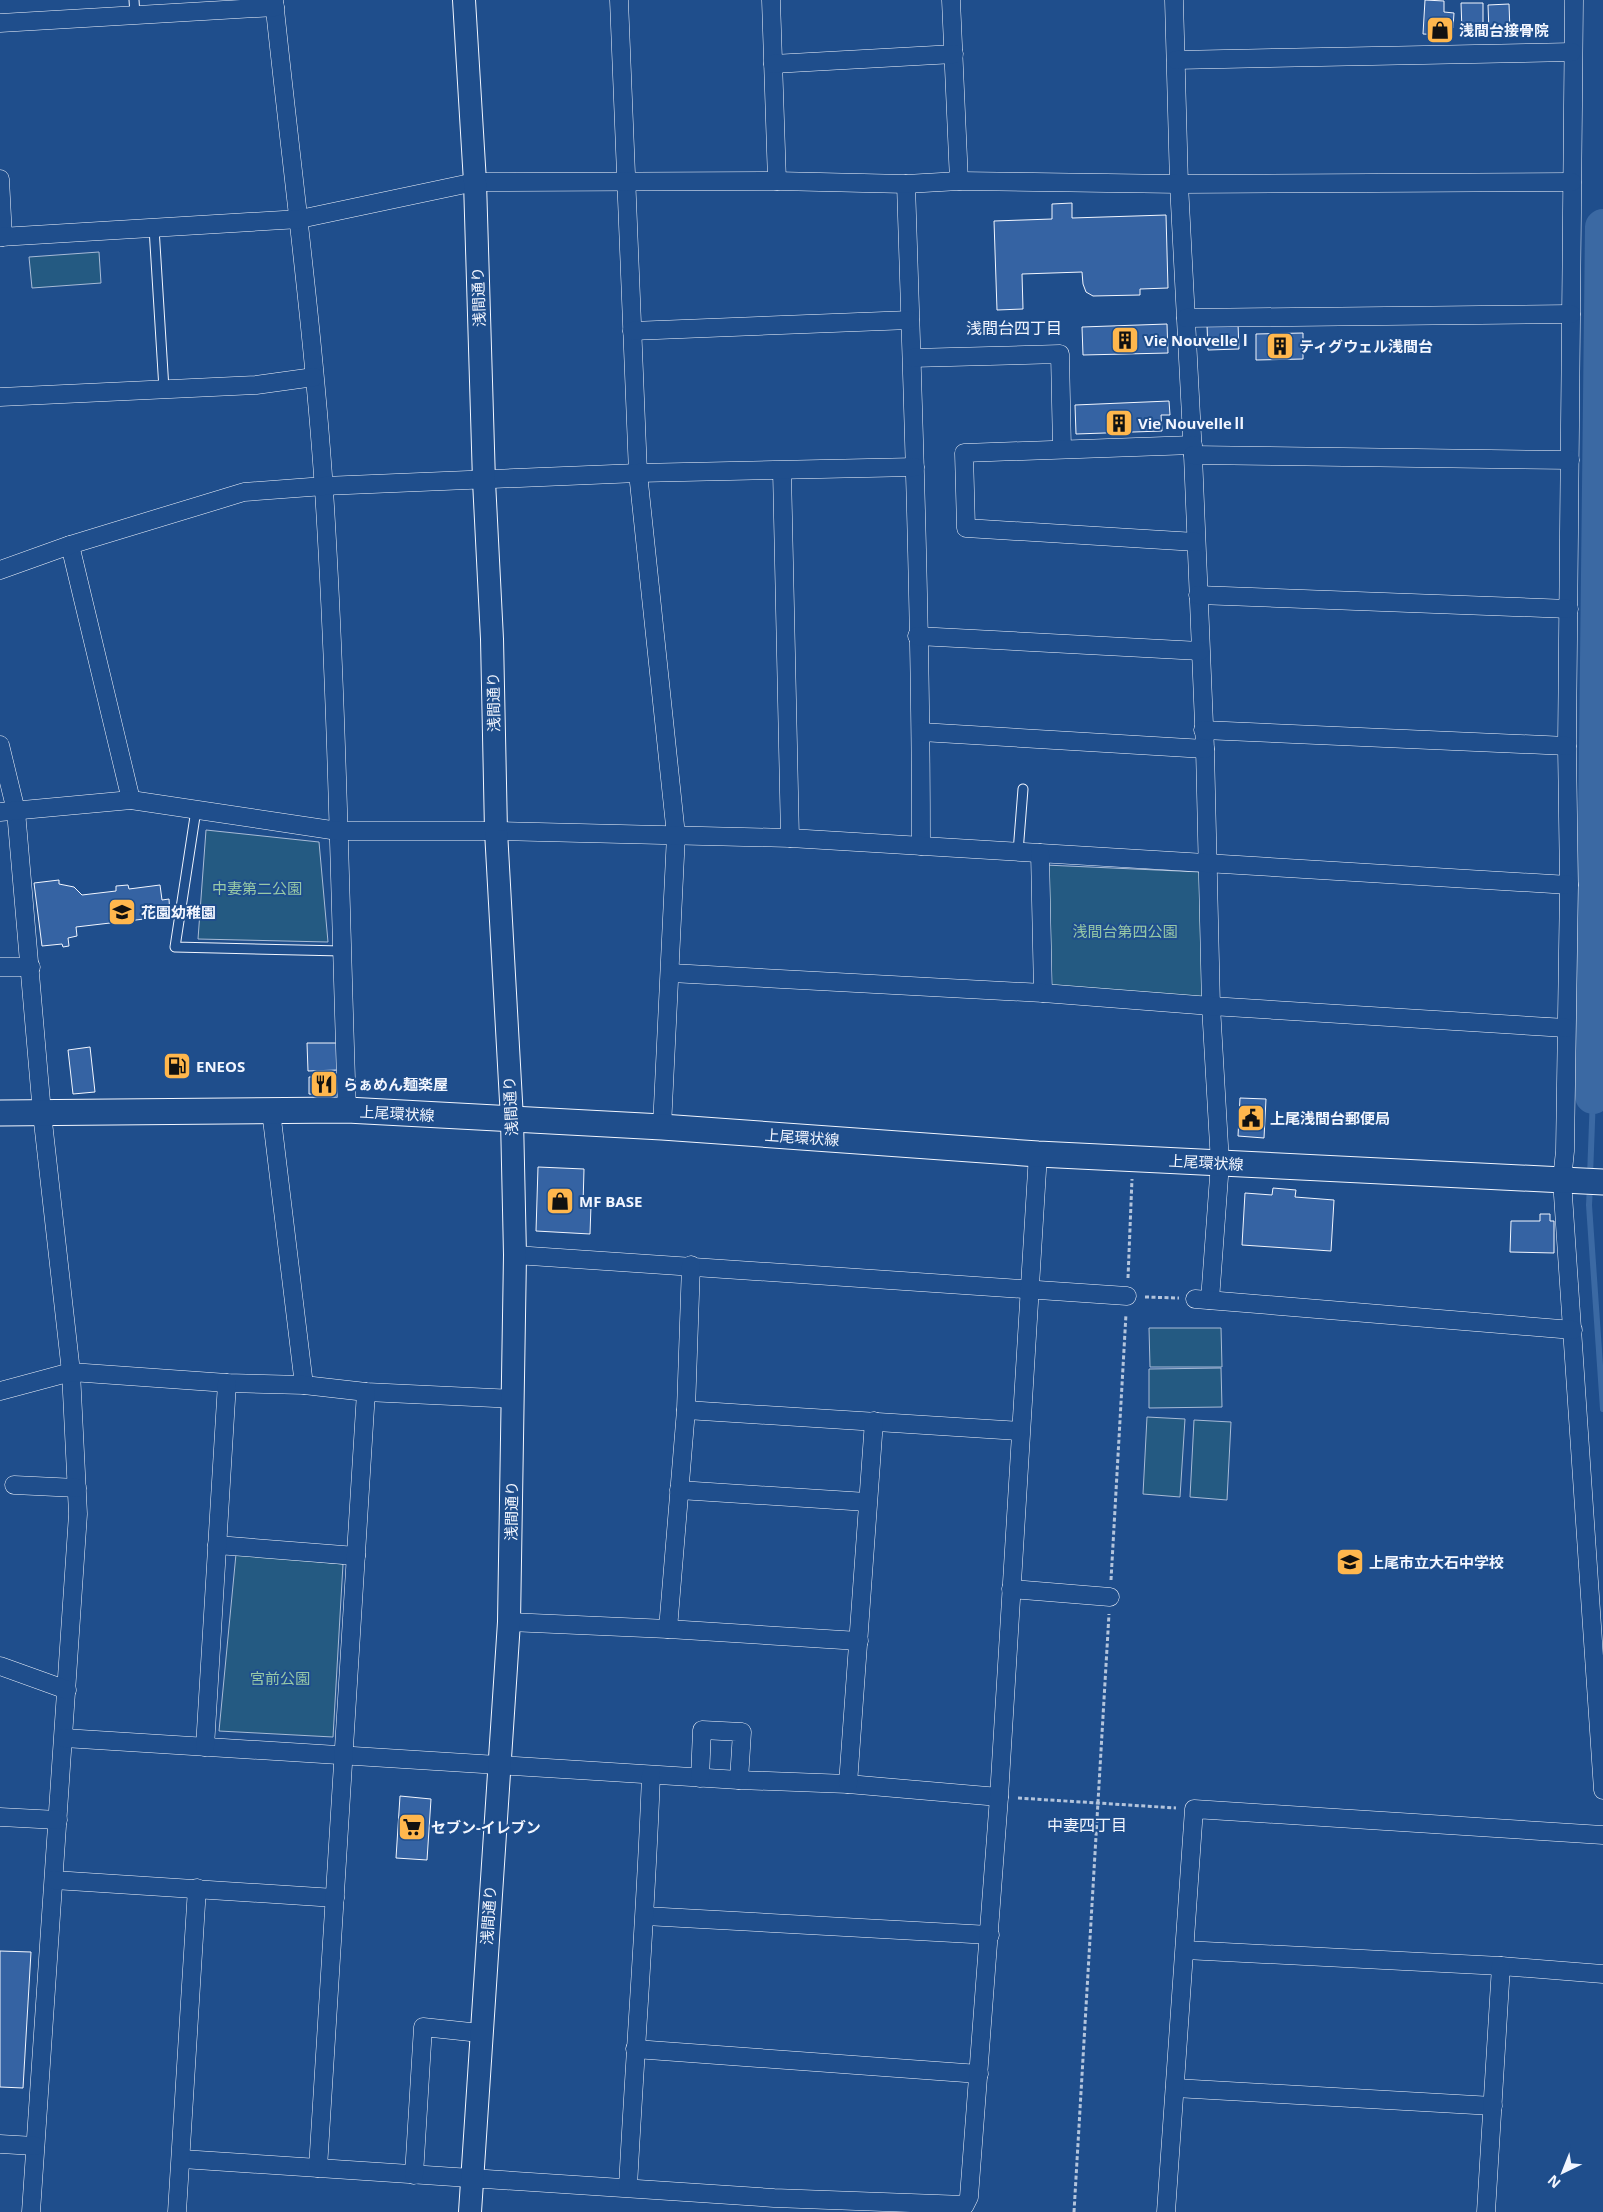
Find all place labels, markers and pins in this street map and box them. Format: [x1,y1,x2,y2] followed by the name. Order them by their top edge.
[1425,15,1455,45] shop icon: 浅間台接骨院
[1459,20,1549,40] place label: 浅間台接骨院
[1110,325,1140,355] building icon: Vie NouvelleⅠ
[1144,330,1253,350] place label: Vie NouvelleⅠ
[1265,331,1295,361] building icon: ティグウェル浅間台
[1299,336,1433,356] place label: ティグウェル浅間台
[1104,408,1134,438] building icon: Vie NouvelleⅡ
[1138,413,1247,433] place label: Vie NouvelleⅡ
[107,897,137,927] school or university icon: 花園幼稚園
[141,902,216,922] place label: 花園幼稚園
[162,1051,192,1081] fuel station icon: ENEOS
[196,1056,245,1076] place label: ENEOS
[309,1069,339,1099] restaurant icon: らぁめん麺楽屋
[343,1074,448,1094] place label: らぁめん麺楽屋
[1236,1103,1266,1133] public building icon: 上尾浅間台郵便局
[1270,1108,1390,1128] place label: 上尾浅間台郵便局
[545,1186,575,1216] shop icon: MF BASE
[579,1191,642,1211] place label: MF BASE
[1335,1547,1365,1577] school or university icon: 上尾市立大石中学校
[1369,1552,1504,1572] place label: 上尾市立大石中学校
[397,1812,427,1842] supermarket icon: セブン-イレブン
[431,1817,541,1837] place label: セブン-イレブン

